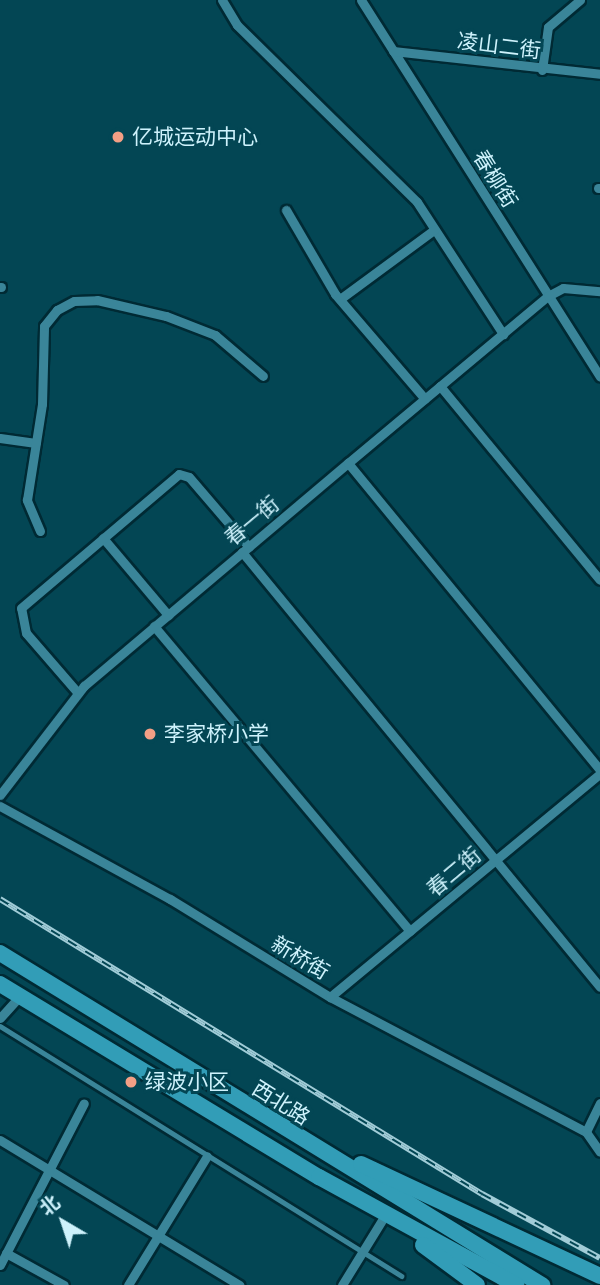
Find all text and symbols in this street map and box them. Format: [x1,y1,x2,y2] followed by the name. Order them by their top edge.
[456,28,542,64] street label: 凌山二街
[132,124,258,150] place label: 亿城运动中心
[110,129,126,145] marker: 亿城运动中心
[468,146,522,212] street label: 春柳街
[220,491,284,551] street label: 春一街
[164,721,269,747] place label: 李家桥小学
[142,726,158,742] marker: 李家桥小学
[422,842,486,902] street label: 春二街
[267,931,333,985] street label: 新桥街
[145,1069,229,1095] place label: 绿波小区
[123,1074,139,1090] marker: 绿波小区
[248,1076,314,1130] street label: 西北路
[28,1187,98,1257] north arrow
[35,1190,64,1220] text: 北

